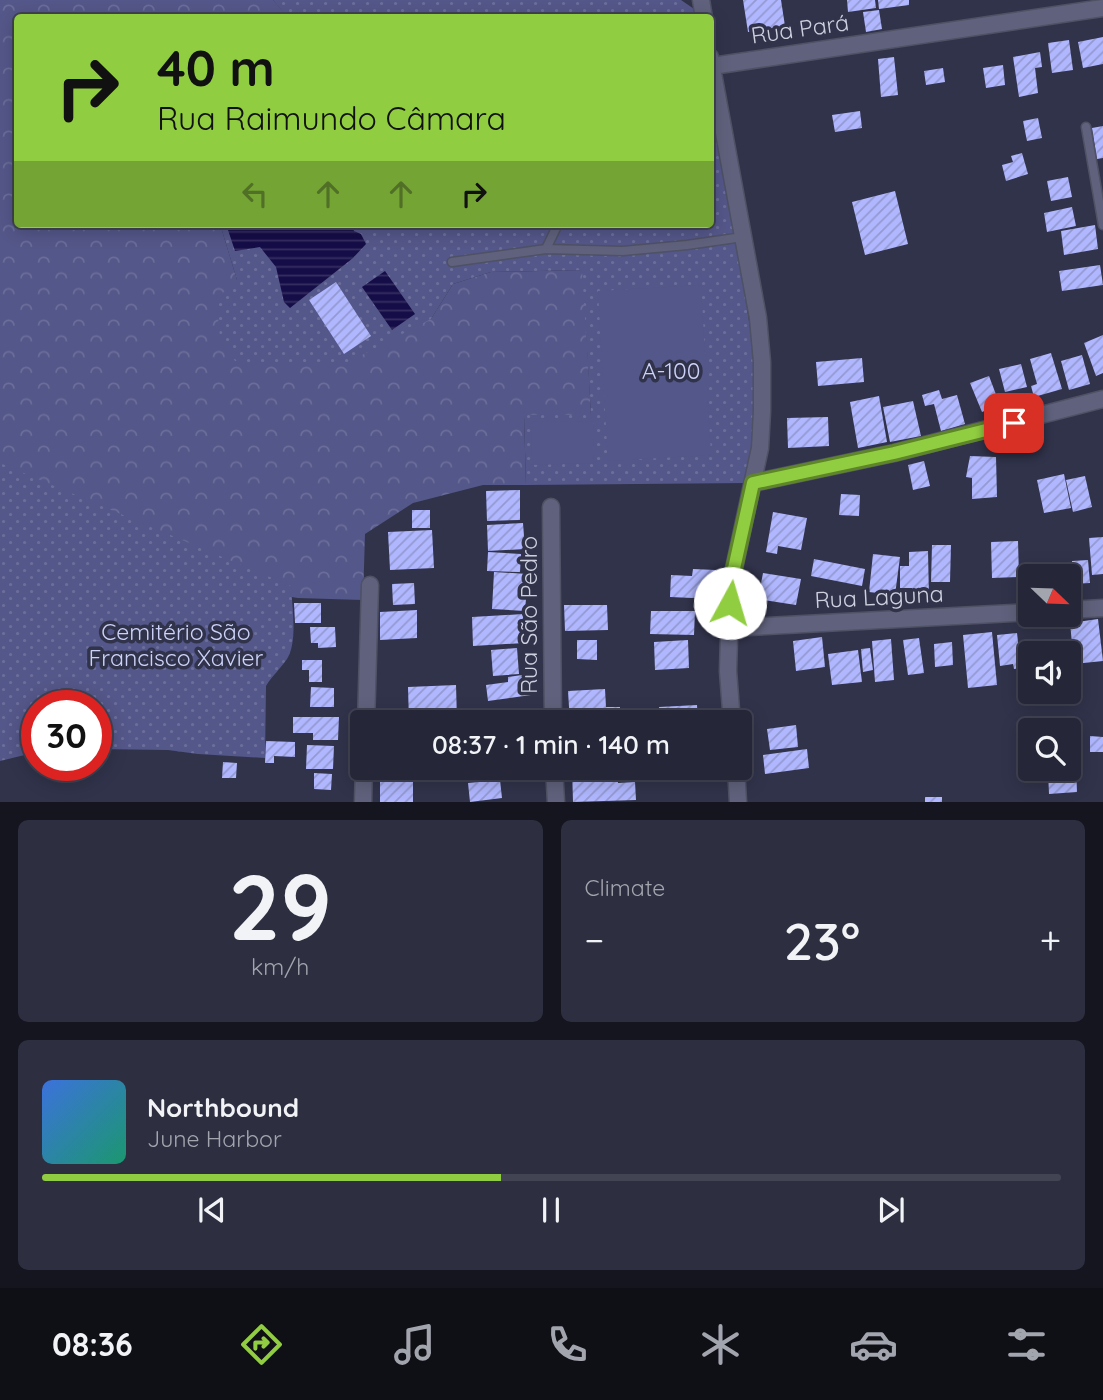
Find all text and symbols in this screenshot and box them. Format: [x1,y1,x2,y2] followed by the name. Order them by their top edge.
[749,7,851,50] street label: Rua Pará
[157,37,275,98] text: 40 m
[42,42,133,133] icon: right
[157,98,506,138] text: Rua Raimundo Câmara
[236,175,274,213] icon: left
[309,175,347,213] icon: ahead
[382,175,420,213] icon: ahead
[455,175,493,213] icon: right
[642,356,700,385] park label: A-100
[984,393,1044,453] pin
[995,404,1033,442] icon: arrive
[514,536,543,694] street label: Rua São Pedro
[1018,564,1082,626] north arrow
[1018,564,1081,781] map controls
[693,566,767,640] position arrow
[814,579,944,614] street label: Rua Laguna
[89,617,264,672] park label: Cemitério São Francisco Xavier
[1018,641,1081,704] button: sound
[21,690,112,781] speed limit sign: 30
[1018,718,1081,781] button: search
[432,728,670,761] text: 08:37 · 1 min · 140 m
[229,849,332,963] text: 29
[585,873,665,902] text: Climate
[784,908,860,973] text: 23°
[585,916,604,964] text: −
[1040,916,1061,964] text: +
[251,952,309,981] text: km/h
[147,1091,299,1124] text: Northbound
[147,1124,282,1153] text: June Harbor
[193,1191,231,1229] icon: previous
[532,1191,570,1229] icon: pause
[872,1191,910,1229] icon: next
[237,1320,286,1369] icon: directions
[390,1320,439,1369] icon: music
[543,1320,592,1369] icon: phone
[696,1320,745,1369] icon: climate
[849,1320,898,1369] icon: car
[1002,1320,1051,1369] icon: filters
[52,1324,133,1364] text: 08:36

